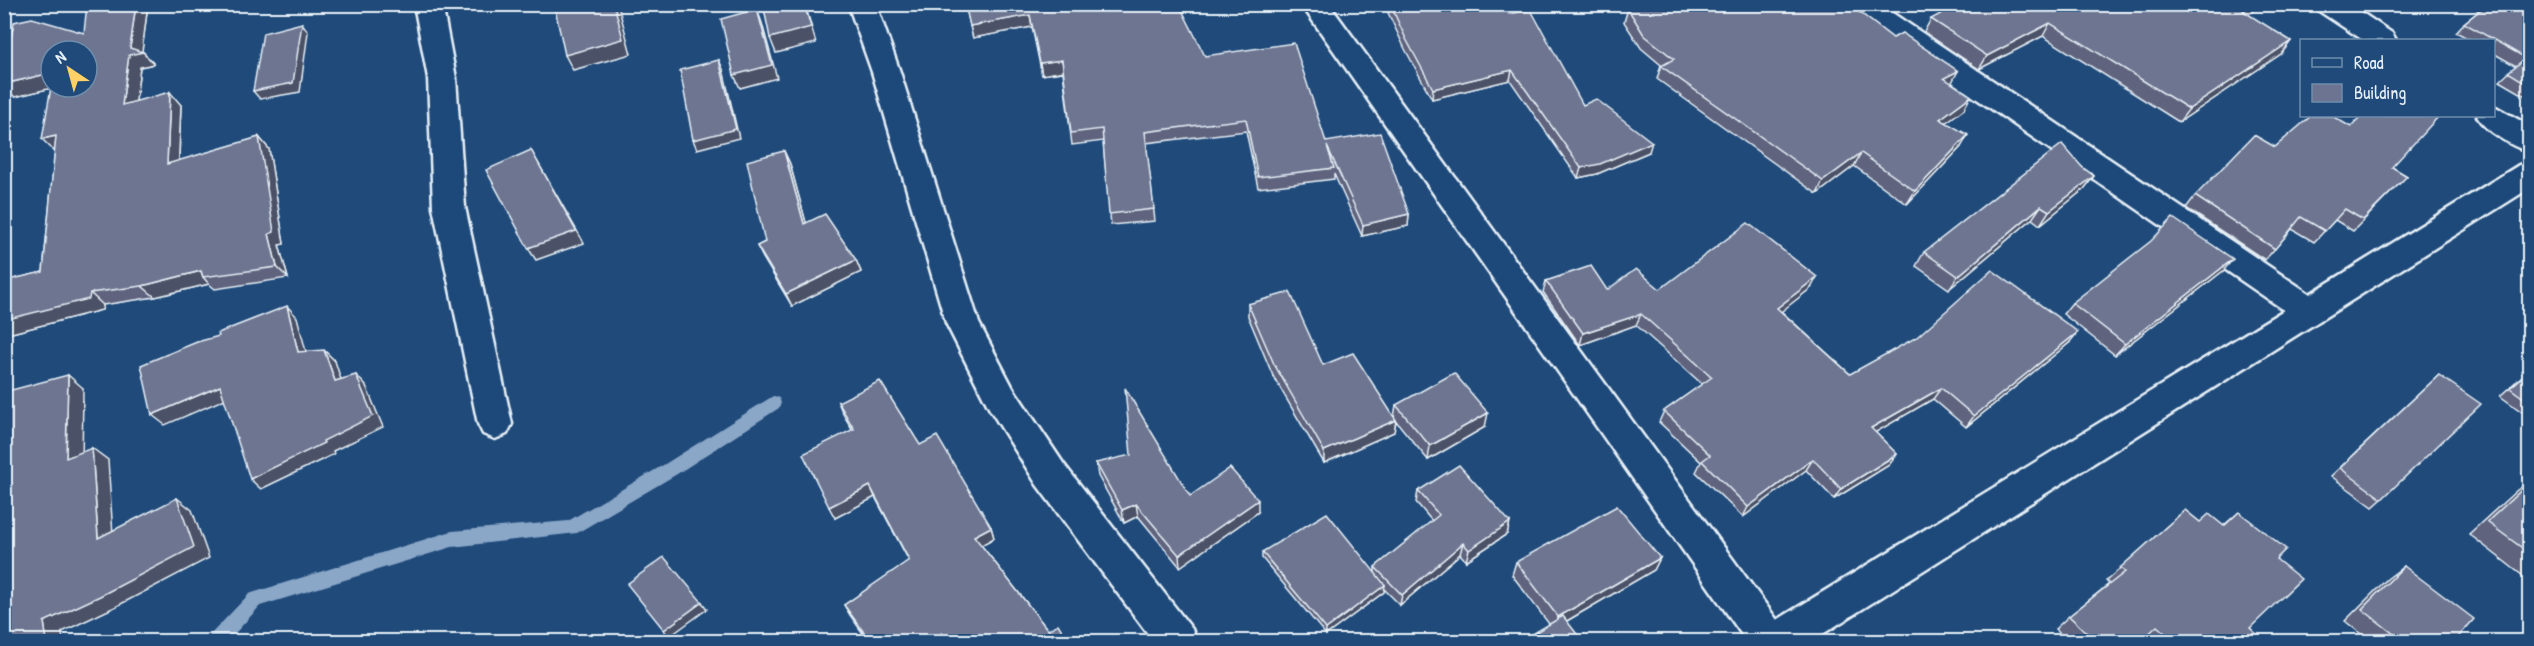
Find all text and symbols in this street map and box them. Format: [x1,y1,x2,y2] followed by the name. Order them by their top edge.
[39,39,99,99] north arrow
[2300,39,2495,117] legend
[50,45,70,68] text: N
[2354,50,2384,75] text: Road
[2354,80,2406,105] text: Building

